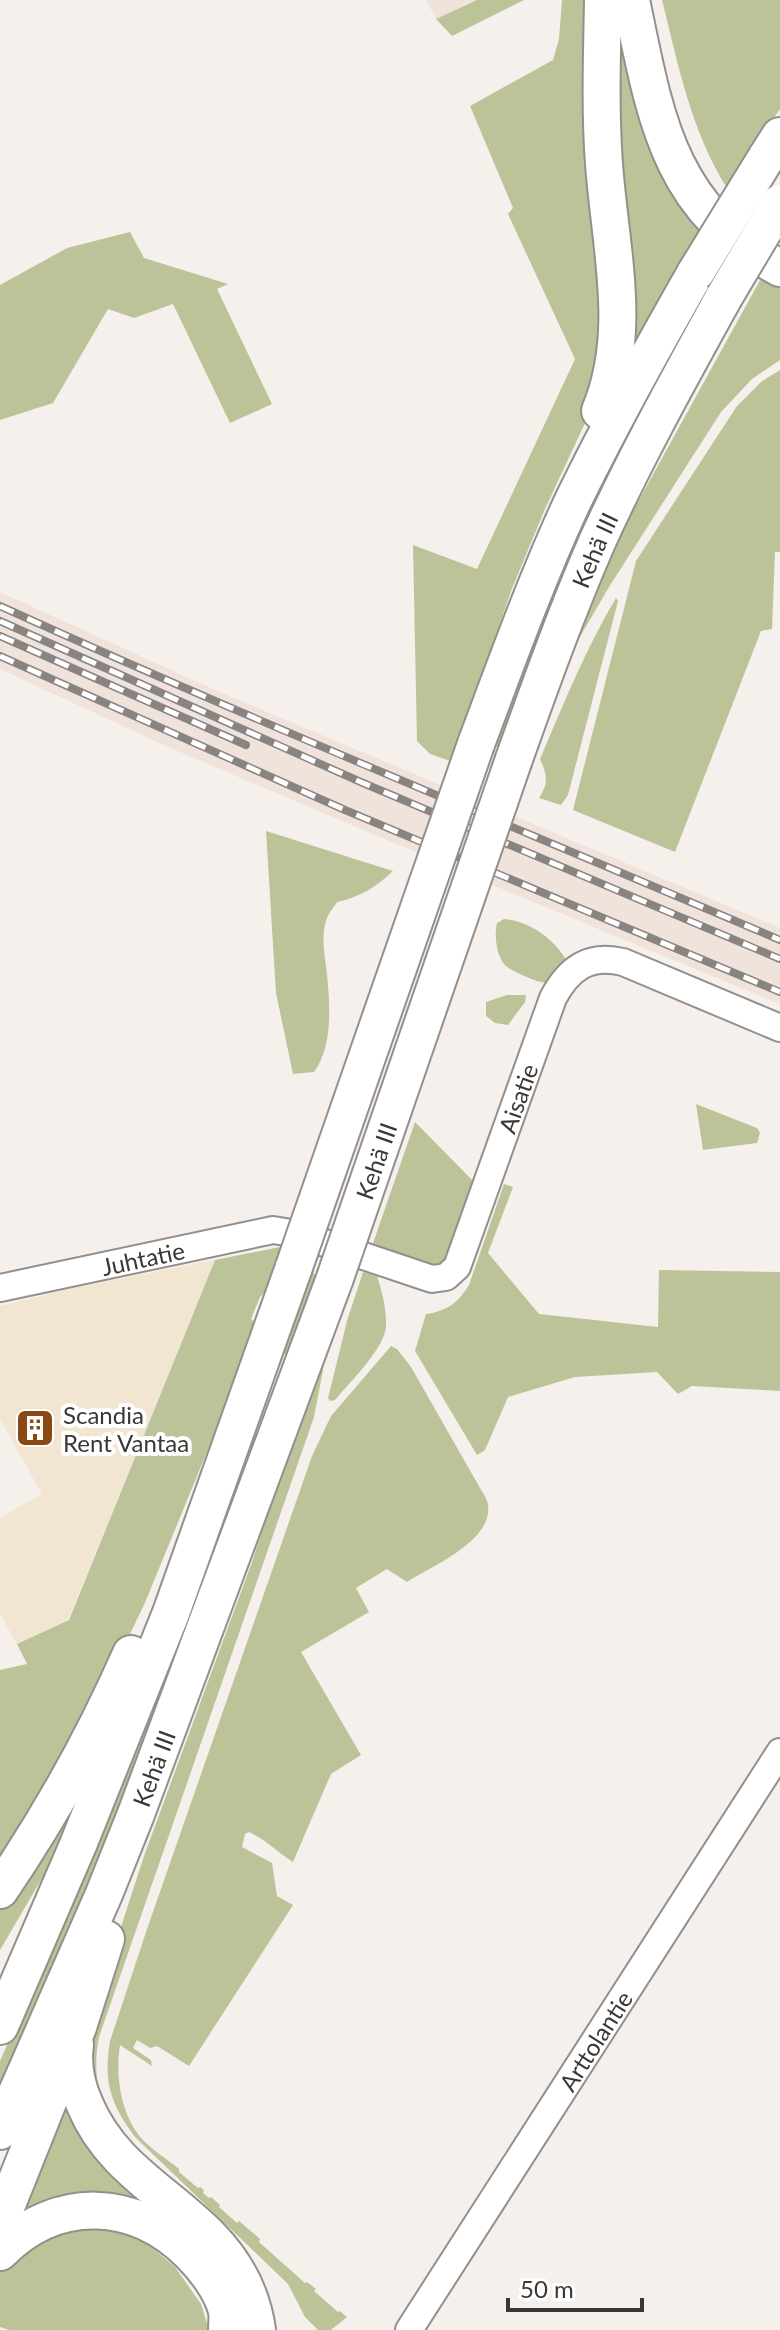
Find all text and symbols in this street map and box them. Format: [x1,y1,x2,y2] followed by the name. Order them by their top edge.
[565,507,623,592] street label: Kehä III
[492,1060,543,1137] street label: Aisatie
[349,1119,402,1203] street label: Kehä III
[99,1235,187,1281] street label: Juhtatie
[63,1400,189,1457] place label: Scandia Rent Vantaa
[14,1407,56,1449] building icon: Scandia Rent Vantaa
[126,1726,180,1810] street label: Kehä III
[552,1985,638,2096] street label: Arttolantie
[508,2262,642,2312] scale bar
[520,2274,574,2303] text: 50 m

